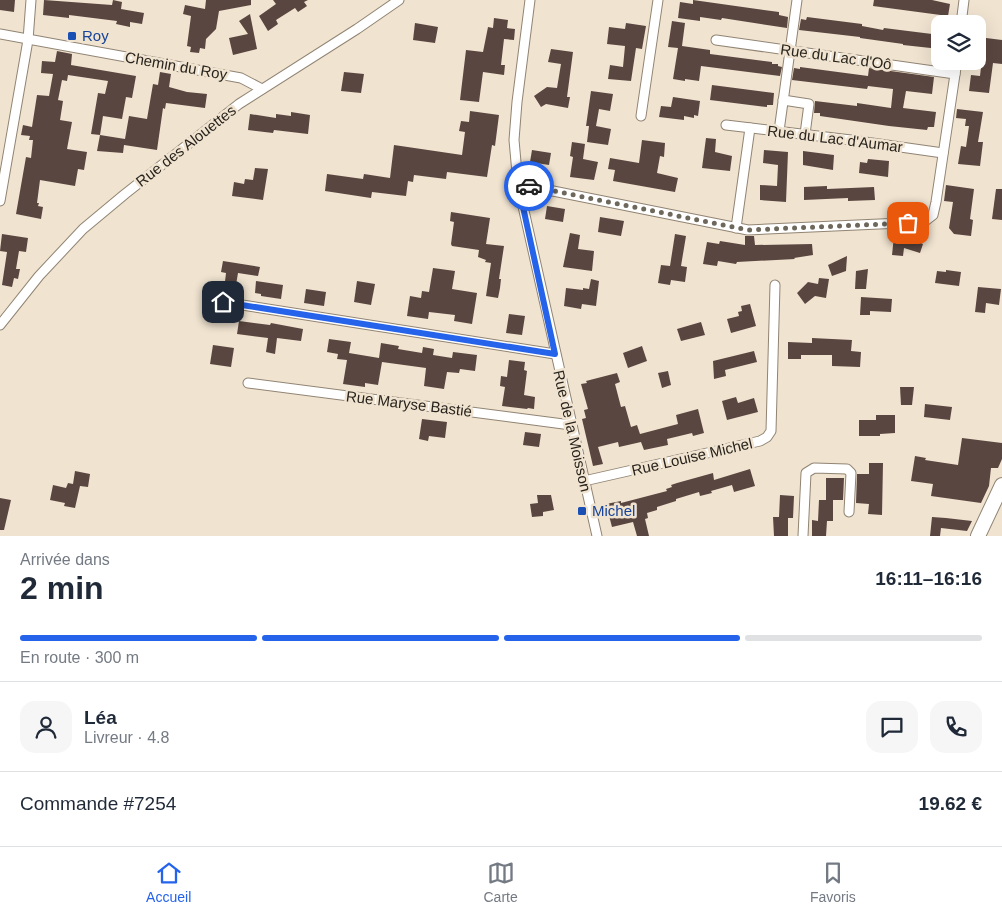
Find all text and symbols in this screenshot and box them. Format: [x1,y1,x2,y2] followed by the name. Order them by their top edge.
[931,15,986,70] map controls
[931,15,986,70] button: layers
[82,27,109,44] place label: Roy
[66,30,78,42] marker: Roy
[779,40,893,73] street label: Rue du Lac d'Oô
[124,48,229,83] street label: Chemin du Roy
[132,101,239,190] street label: Rue des Alouettes
[766,122,904,155] street label: Rue du Lac d'Aumar
[504,161,554,211] courier
[515,172,543,200] icon: car
[887,202,929,244] pin
[894,209,922,237] icon: bag
[202,281,244,323] pin
[209,288,237,316] icon: home
[550,368,595,493] street label: Rue de la Moisson
[345,387,473,420] street label: Rue Maryse Bastié
[630,434,754,479] street label: Rue Louise Michel
[592,502,635,519] place label: Michel
[576,505,588,517] marker: Michel
[20,551,110,568] text: Arrivée dans
[875,568,982,589] text: 16:11–16:16
[20,570,104,606] text: 2 min
[20,649,139,666] text: En route · 300 m
[20,701,72,753] button: person
[866,701,918,753] button: chat
[930,701,982,753] button: phone
[84,707,117,728] text: Léa
[84,729,169,746] text: Livreur · 4.8
[20,793,176,814] text: Commande #7254
[919,793,982,814] text: 19.62 €
[146,859,191,905] tab: Accueil
[483,859,518,905] tab: Carte
[810,859,856,905] tab: Favoris

